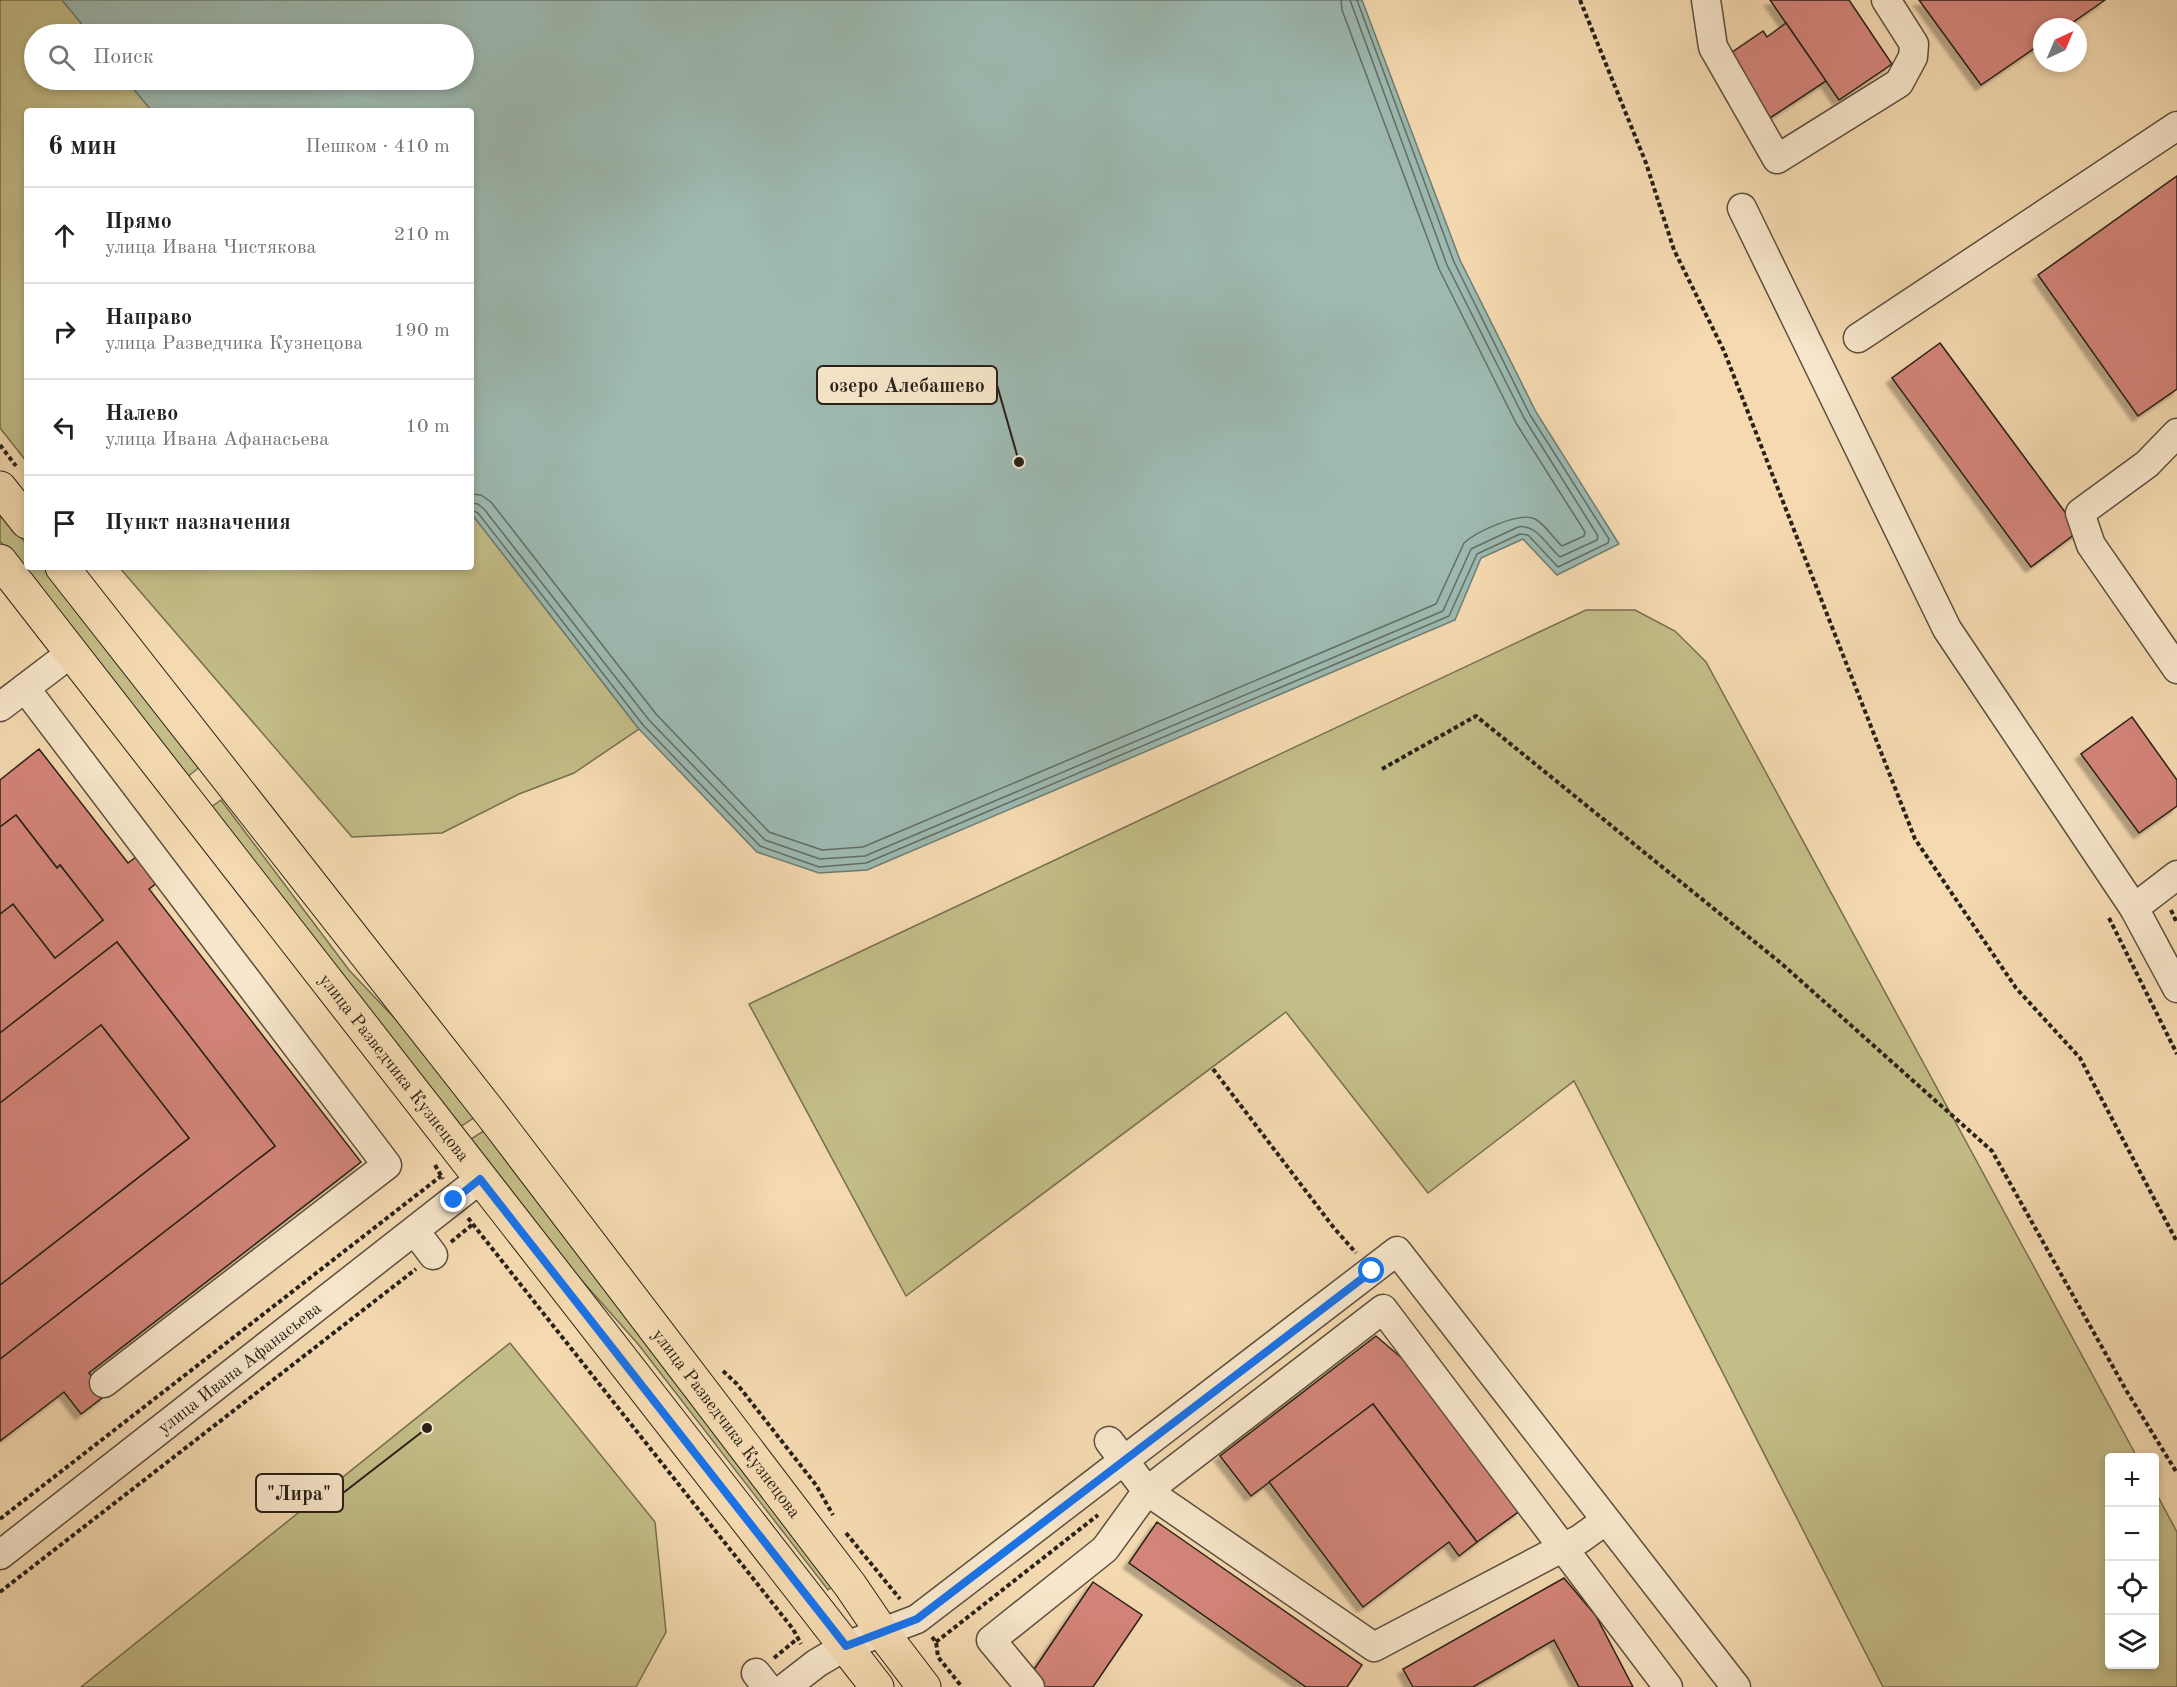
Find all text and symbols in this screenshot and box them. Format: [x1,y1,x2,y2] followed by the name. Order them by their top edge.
[2033,18,2087,72] north arrow
[24,24,474,90] search box
[45,41,78,74] icon: search
[93,46,154,68] text: Поиск
[48,134,117,160] text: 6 мин
[305,137,450,157] text: Пешком · 410 m
[105,211,172,233] text: Прямо
[48,219,81,252] icon: ahead
[394,225,450,245] text: 210 m
[105,238,316,258] text: улица Ивана Чистякова
[105,307,192,329] text: Направо
[48,315,81,348] icon: right
[394,321,450,341] text: 190 m
[105,334,363,354] text: улица Разведчика Кузнецова
[817,366,997,404] callout: озеро Алебашево
[829,377,985,397] text: озеро Алебашево
[105,403,178,425] text: Налево
[48,411,81,444] icon: left
[405,417,450,437] text: 10 m
[105,430,329,450] text: улица Ивана Афанасьева
[48,507,81,540] icon: arrive
[105,512,291,534] text: Пункт назначения
[315,971,472,1165] street label: улица Разведчика Кузнецова
[440,1186,466,1212] route end
[1358,1257,1384,1283] route start
[155,1299,325,1438] street label: улица Ивана Афанасьева
[648,1326,804,1522] street label: улица Разведчика Кузнецова
[2105,1453,2159,1669] map controls
[2105,1453,2159,1507] button: +
[256,1474,343,1512] callout: "Лира"
[267,1485,331,1505] text: "Лира"
[2105,1507,2159,1561] button: −
[2105,1561,2159,1615] button: locate
[2105,1615,2159,1669] button: layers

